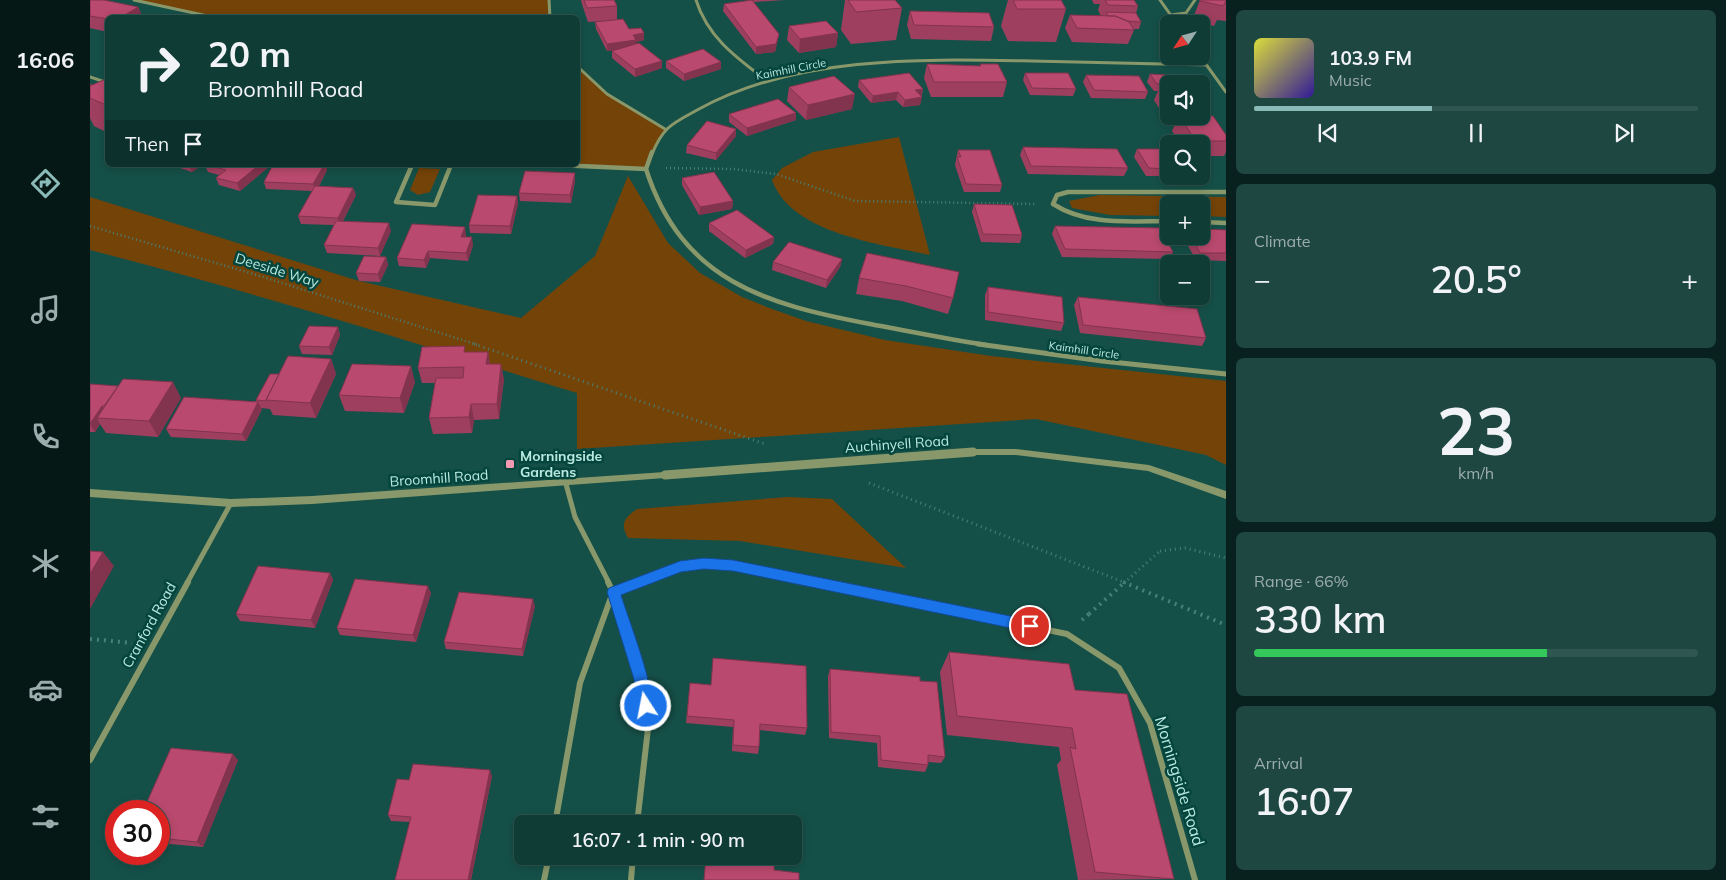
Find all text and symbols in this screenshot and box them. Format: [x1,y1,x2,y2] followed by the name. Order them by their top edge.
[1160,15,1210,65] north arrow
[1160,15,1210,305] map controls
[208,32,291,76] text: 20 m
[125,35,190,100] icon: right
[16,46,74,74] text: 16:06
[1329,46,1412,70] text: 103.9 FM
[755,55,827,83] street label: Kaimhill Circle
[1329,70,1372,90] text: Music
[208,75,364,103] text: Broomhill Road
[1160,75,1210,125] button: sound
[1314,119,1342,147] icon: previous
[1462,119,1490,147] icon: pause
[1610,119,1638,147] icon: next
[179,130,207,158] icon: arrive
[125,132,169,156] text: Then
[1160,135,1210,185] button: search
[28,166,63,201] icon: directions
[1160,195,1210,245] button: +
[1254,231,1310,251] text: Climate
[233,249,321,291] street label: Deeside Way
[1160,255,1210,305] button: −
[1430,255,1522,303] text: 20.5°
[1254,262,1271,297] text: −
[1681,262,1698,297] text: +
[28,292,63,327] icon: music
[1048,338,1120,362] street label: Kaimhill Circle
[1437,390,1515,471] text: 23
[28,419,63,454] icon: phone
[844,431,950,457] street label: Auchinyell Road
[520,447,603,481] place label: Morningside Gardens
[504,458,516,470] marker: Morningside Gardens
[1458,463,1494,483] text: km/h
[389,466,489,490] street label: Broomhill Road
[28,546,63,581] icon: climate
[1254,571,1349,591] text: Range · 66%
[118,579,180,671] street label: Cranford Road
[1254,595,1387,643] text: 330 km
[1009,605,1051,647] pin
[1016,612,1044,640] icon: arrive
[28,672,63,707] icon: car
[619,679,671,731] position arrow
[1151,714,1209,848] street label: Morningside Road
[1254,753,1303,773] text: Arrival
[1254,777,1354,825] text: 16:07
[28,799,63,834] icon: filters
[105,800,170,865] speed limit sign: 30
[571,828,745,852] text: 16:07 · 1 min · 90 m

